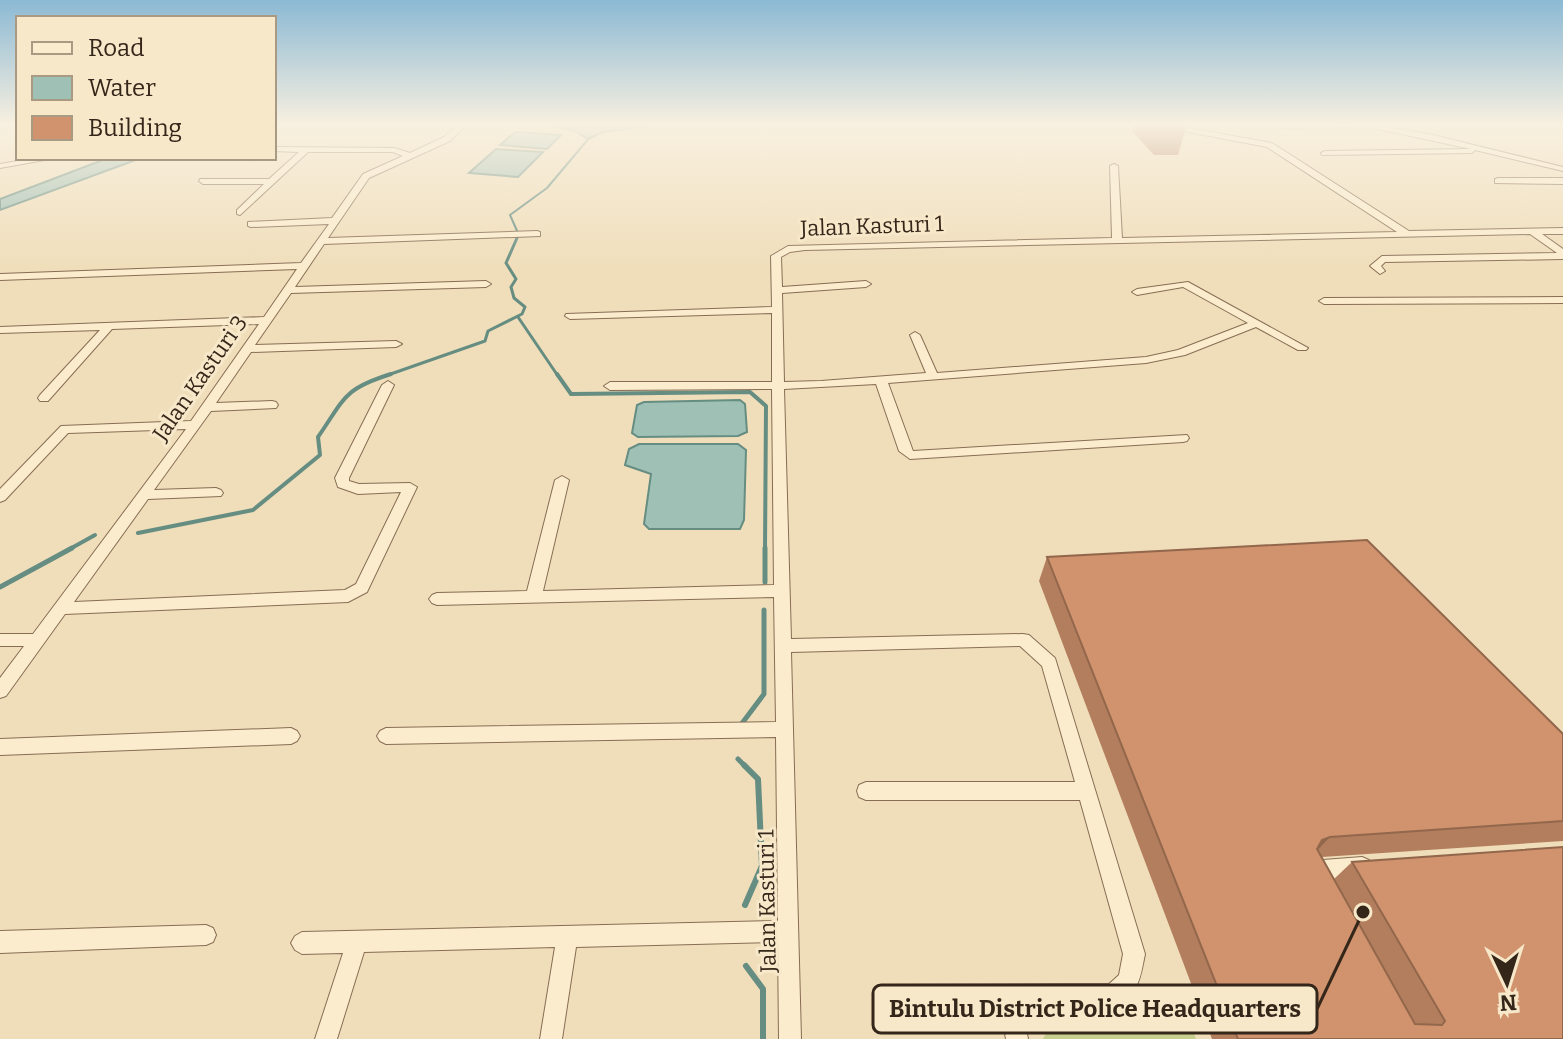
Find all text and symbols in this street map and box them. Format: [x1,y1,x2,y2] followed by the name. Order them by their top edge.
[16,16,276,160] legend
[88,34,144,62] text: Road
[88,74,156,102] text: Water
[88,114,182,142] text: Building
[799,210,944,242] street label: Jalan Kasturi 1
[146,310,253,447] street label: Jalan Kasturi 3
[752,829,782,974] street label: Jalan Kasturi 1
[1467,943,1547,1023] north arrow
[873,985,1317,1033] callout: Bintulu District Police Headquarters
[1499,988,1518,1017] text: N
[889,995,1301,1023] text: Bintulu District Police Headquarters

